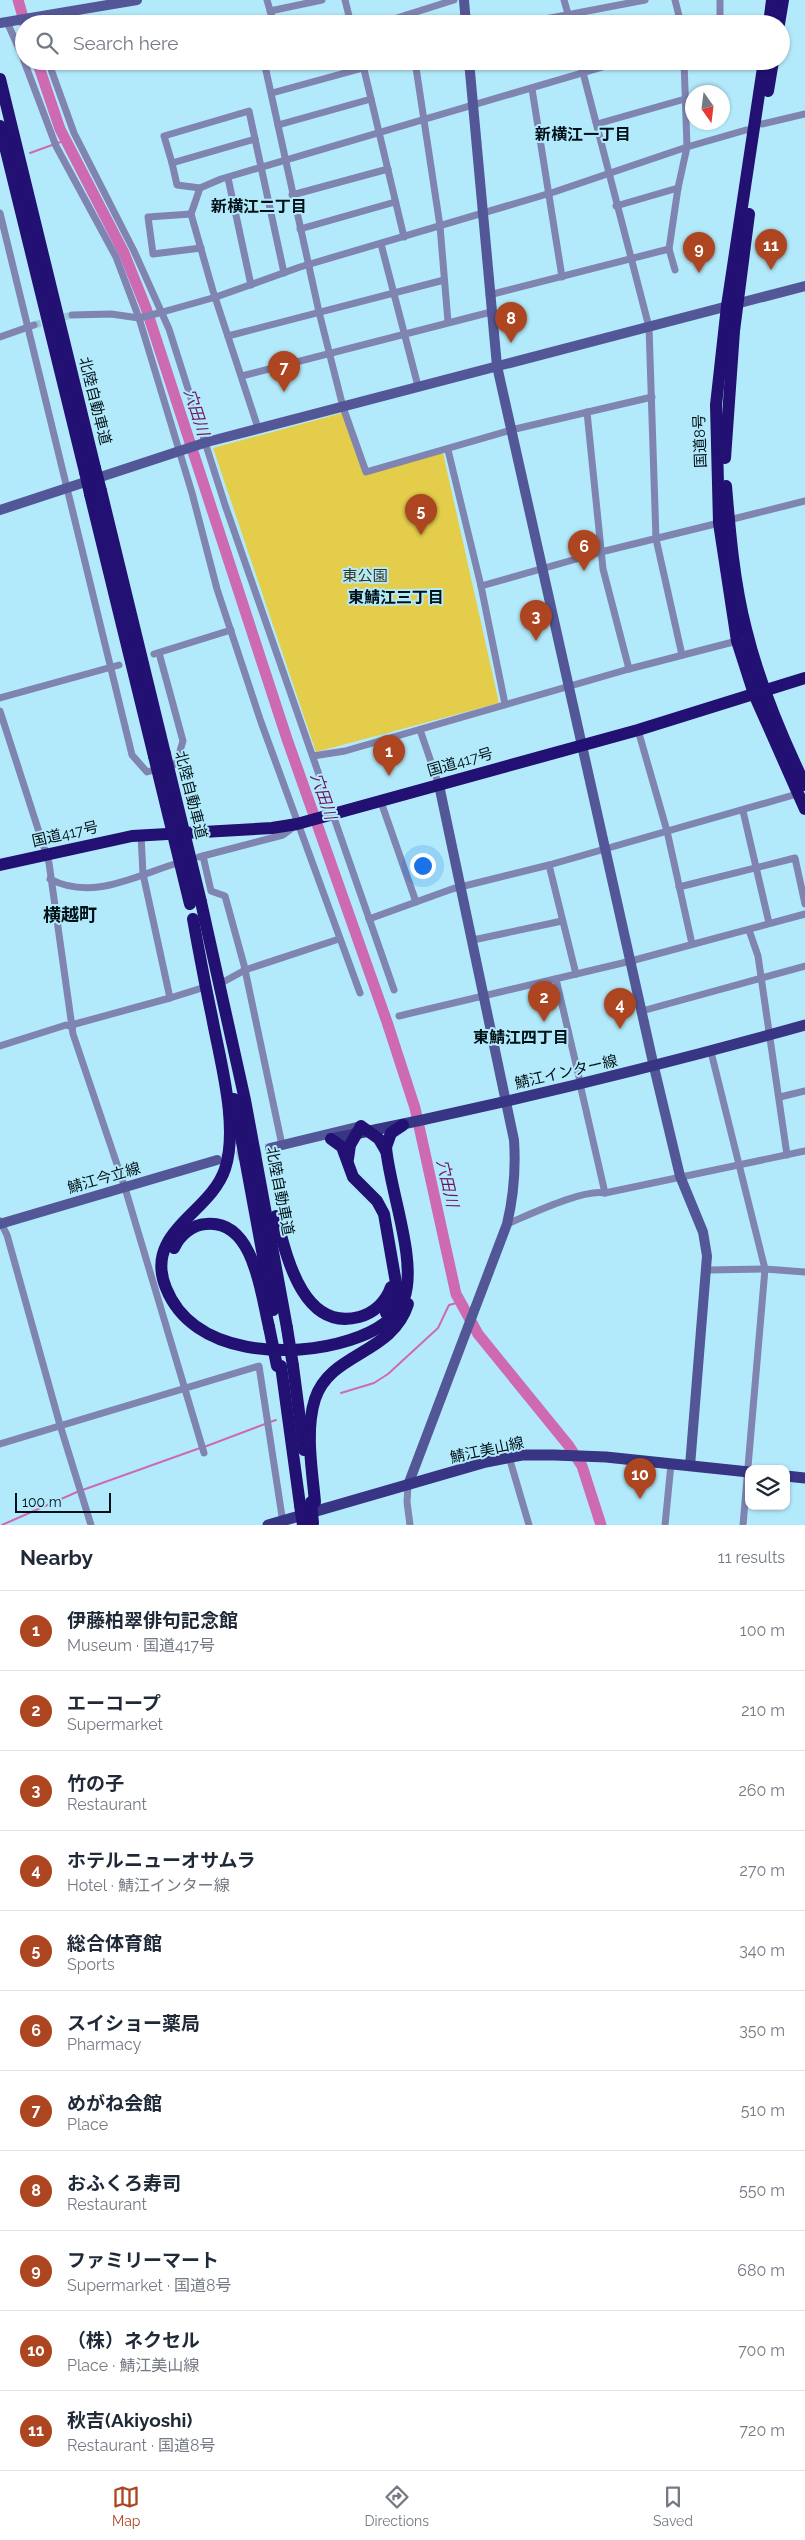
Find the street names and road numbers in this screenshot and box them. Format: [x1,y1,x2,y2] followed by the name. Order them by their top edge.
[75,355,115,447] street label: 北陸自動車道
[690,414,710,468] street label: 国道8号
[425,744,495,780] street label: 国道417号
[171,749,211,841] street label: 北陸自動車道
[30,818,100,850] street label: 国道417号
[513,1051,619,1093] street label: 鯖江インター線
[263,1145,297,1237] street label: 北陸自動車道
[65,1159,143,1197] street label: 鯖江今立線
[448,1433,526,1467] street label: 鯖江美山線

